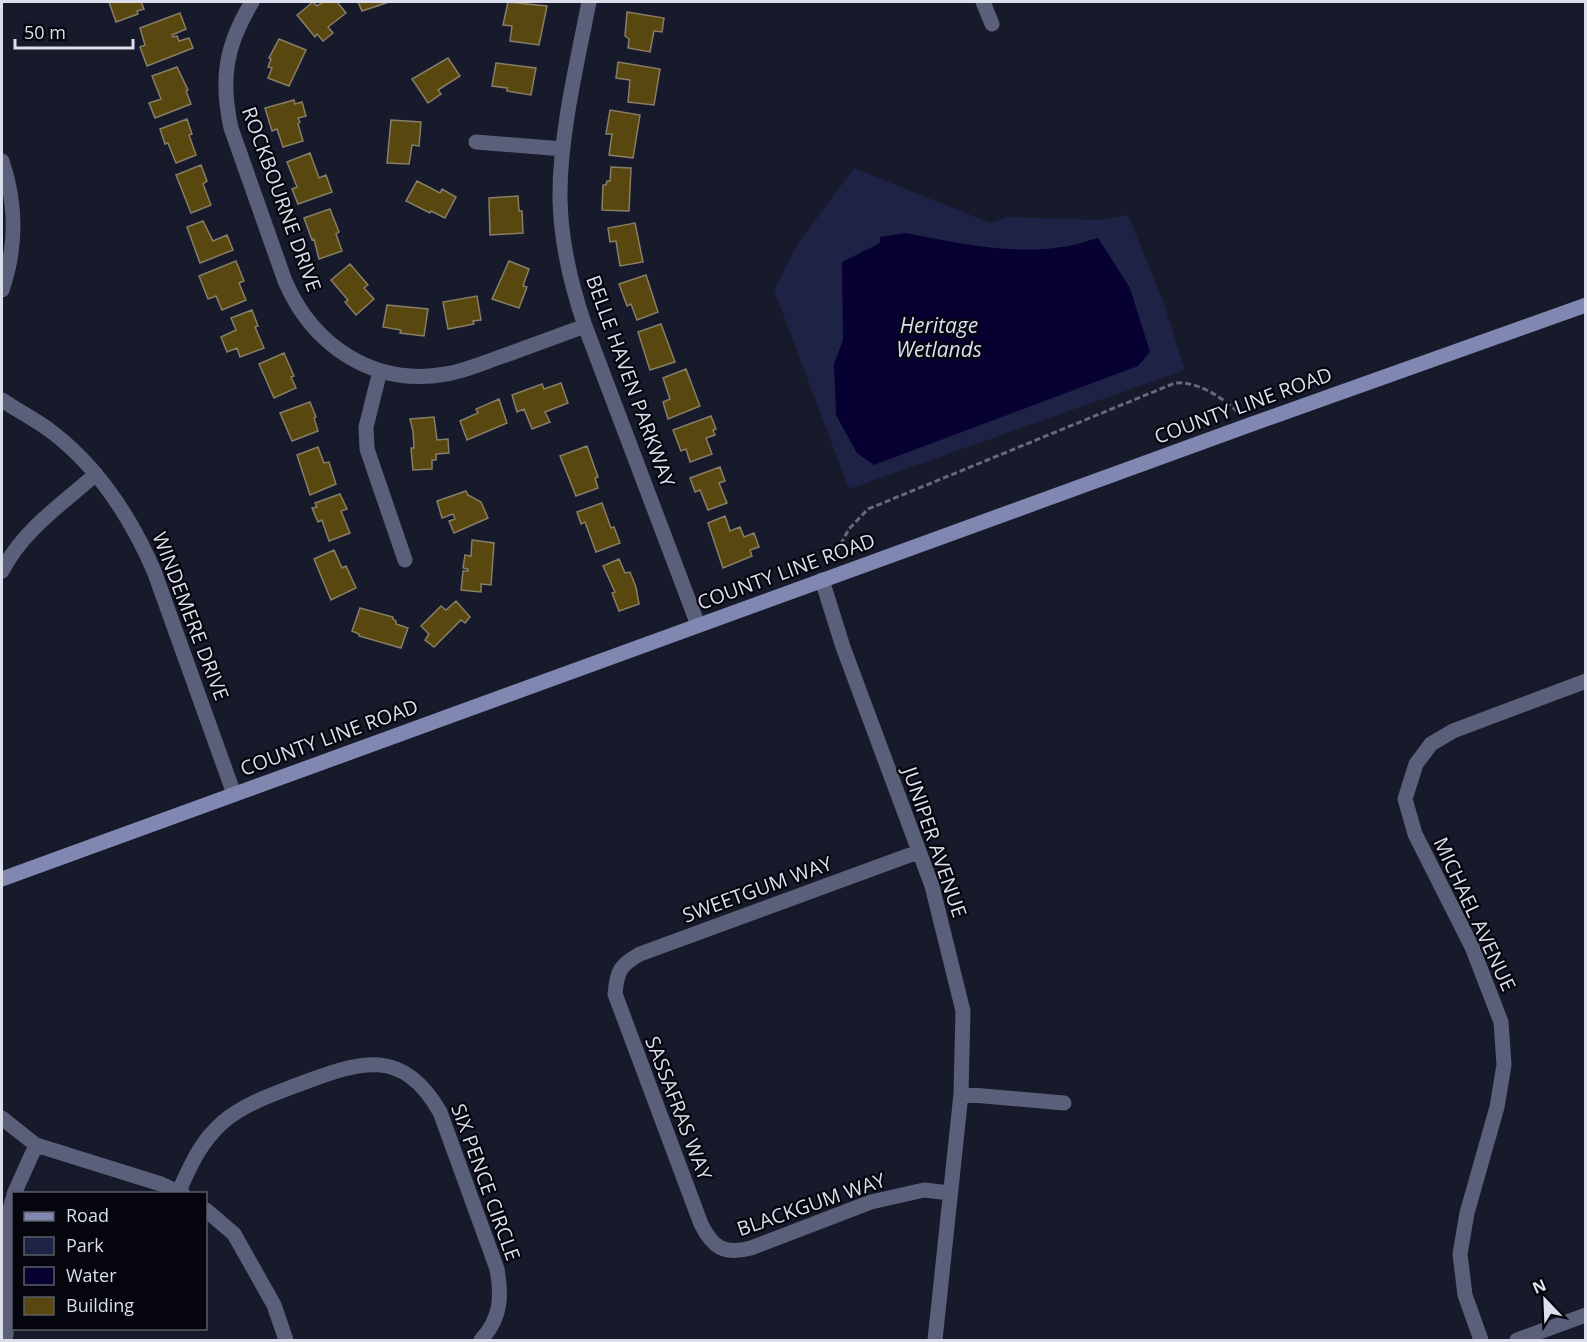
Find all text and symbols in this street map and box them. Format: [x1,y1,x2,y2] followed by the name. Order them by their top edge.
[15,12,134,50] scale bar
[24,20,66,44] text: 50 m
[236,103,328,295] street label: ROCKBOURNE DRIVE
[580,271,682,491] street label: BELLE HAVEN PARKWAY
[896,311,982,363] water label: Heritage Wetlands
[1150,360,1336,450] street label: COUNTY LINE ROAD
[693,526,879,616] street label: COUNTY LINE ROAD
[147,528,235,704] street label: WINDEMERE DRIVE
[236,692,422,782] street label: COUNTY LINE ROAD
[896,761,973,921] street label: JUNIPER AVENUE
[1428,833,1522,995] street label: MICHAEL AVENUE
[678,849,836,929] street label: SWEETGUM WAY
[639,1032,719,1185] street label: SASSAFRAS WAY
[445,1100,527,1264] street label: SIX PENCE CIRCLE
[733,1166,890,1242] street label: BLACKGUM WAY
[12,1192,207,1330] legend
[66,1203,109,1227] text: Road
[66,1233,104,1257] text: Park
[66,1263,117,1287] text: Water
[1515,1270,1575,1330] north arrow
[1529,1274,1549,1299] text: N
[66,1293,134,1317] text: Building

